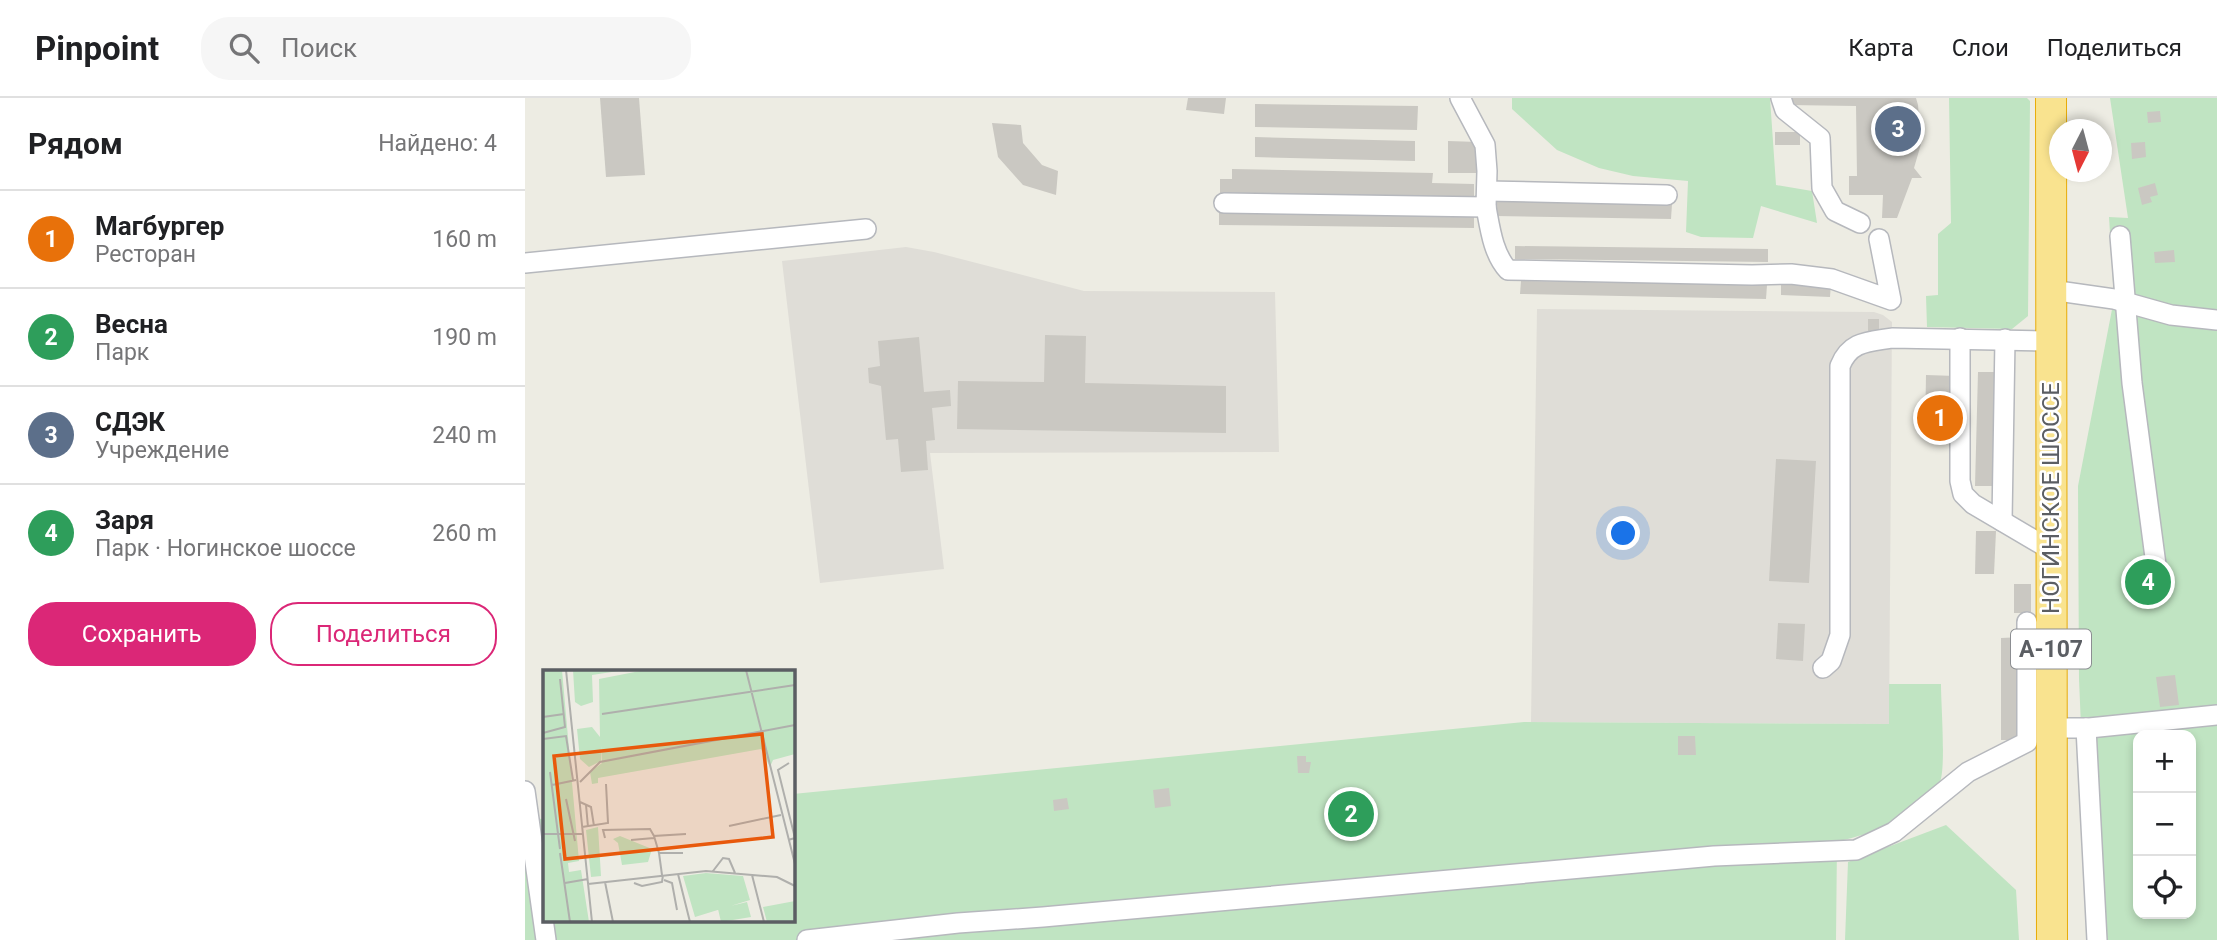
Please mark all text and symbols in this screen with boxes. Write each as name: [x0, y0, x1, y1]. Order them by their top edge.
search box: [201, 17, 691, 80]
text: Pinpoint: [35, 29, 159, 68]
icon: search: [225, 29, 263, 67]
text: Поиск: [281, 33, 357, 63]
text: Карта: [1848, 34, 1914, 62]
text: Слои: [1952, 34, 2009, 62]
text: Поделиться: [2047, 34, 2182, 62]
pin: 3: [1875, 103, 1921, 155]
north arrow: [2049, 119, 2112, 182]
text: Рядом: [28, 126, 123, 161]
text: Найдено: 4: [378, 130, 497, 157]
text: Магбургер: [95, 211, 224, 241]
text: 1: [44, 226, 58, 253]
text: 160 m: [432, 226, 497, 253]
text: Ресторан: [95, 241, 196, 268]
text: Весна: [95, 309, 168, 339]
text: 2: [44, 324, 58, 351]
text: 190 m: [432, 324, 497, 351]
text: Парк: [95, 339, 149, 366]
street label: НОГИНСКОЕ ШОССЕ: [2037, 382, 2065, 614]
pin: 1: [1917, 392, 1963, 444]
text: СДЭК: [95, 407, 165, 437]
text: 3: [44, 422, 58, 449]
text: 240 m: [432, 422, 497, 449]
text: Учреждение: [95, 437, 229, 464]
text: Заря: [95, 505, 154, 535]
your location: [1606, 516, 1640, 550]
text: 4: [44, 520, 58, 547]
text: 260 m: [432, 520, 497, 547]
text: Парк · Ногинское шоссе: [95, 535, 356, 562]
pin: 4: [2125, 556, 2171, 608]
button: Сохранить: [28, 602, 256, 666]
button: Поделиться: [270, 602, 497, 666]
road number: А-107: [2011, 629, 2091, 668]
inset map: [543, 670, 795, 922]
map controls: [2133, 730, 2196, 919]
button: +: [2133, 730, 2196, 793]
pin: 2: [1328, 788, 1374, 840]
button: −: [2133, 793, 2196, 856]
button: locate: [2133, 856, 2196, 919]

